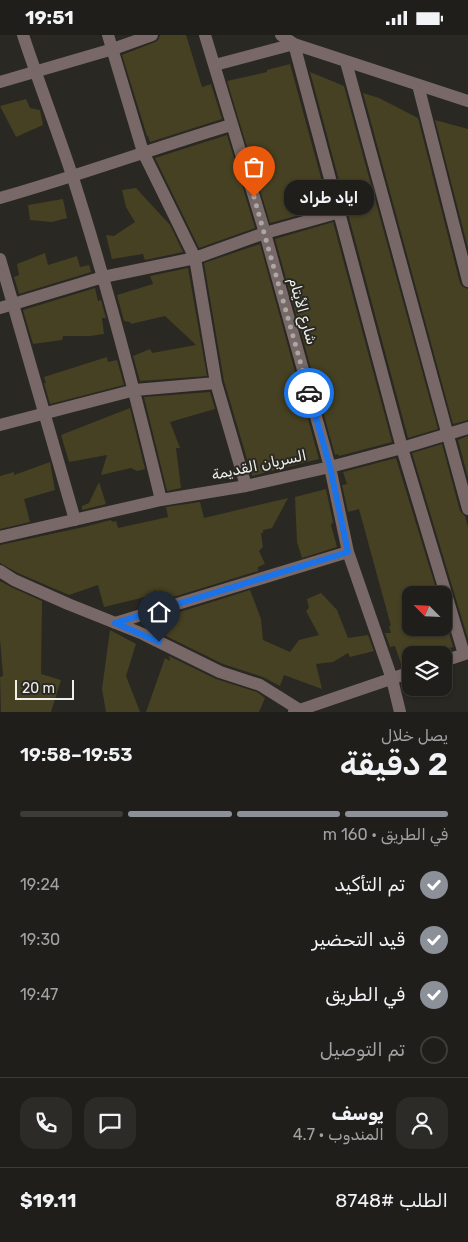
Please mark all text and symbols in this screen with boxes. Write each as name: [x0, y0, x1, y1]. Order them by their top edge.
text: 19:51: [25, 6, 74, 29]
pin: [233, 146, 275, 197]
icon: bag: [240, 153, 268, 181]
callout: اياد طراد: [284, 179, 374, 215]
text: اياد طراد: [300, 188, 358, 207]
street label: شارع الأيتام: [283, 275, 321, 347]
courier: [284, 368, 334, 418]
icon: car: [295, 379, 323, 407]
street label: السريان القديمة: [210, 446, 308, 484]
north arrow: [402, 586, 452, 636]
map controls: [402, 586, 452, 696]
pin: [138, 591, 180, 642]
icon: home: [145, 598, 173, 626]
button: layers: [402, 646, 452, 696]
scale bar: [15, 677, 74, 700]
text: 20 m: [22, 680, 55, 697]
text: يصل خلال: [381, 726, 448, 745]
text: 19:53–19:58: [20, 743, 133, 766]
text: 2 دقيقة: [340, 745, 448, 783]
text: في الطريق · 160 m: [323, 825, 448, 844]
icon: check: [420, 871, 448, 899]
text: تم التأكيد: [334, 873, 405, 896]
text: 19:24: [20, 875, 60, 894]
icon: check: [420, 926, 448, 954]
text: قيد التحضير: [312, 928, 405, 951]
text: 19:30: [20, 930, 60, 949]
icon: check: [420, 981, 448, 1009]
text: في الطريق: [325, 983, 405, 1006]
text: 19:47: [20, 985, 58, 1004]
text: تم التوصيل: [320, 1038, 405, 1061]
button: phone: [20, 1097, 72, 1149]
button: chat: [84, 1097, 136, 1149]
button: person: [396, 1097, 448, 1149]
text: يوسف: [331, 1102, 384, 1125]
text: المندوب · 4.7: [293, 1125, 384, 1144]
text: $19.11: [20, 1189, 76, 1212]
text: الطلب #8748: [335, 1189, 448, 1212]

